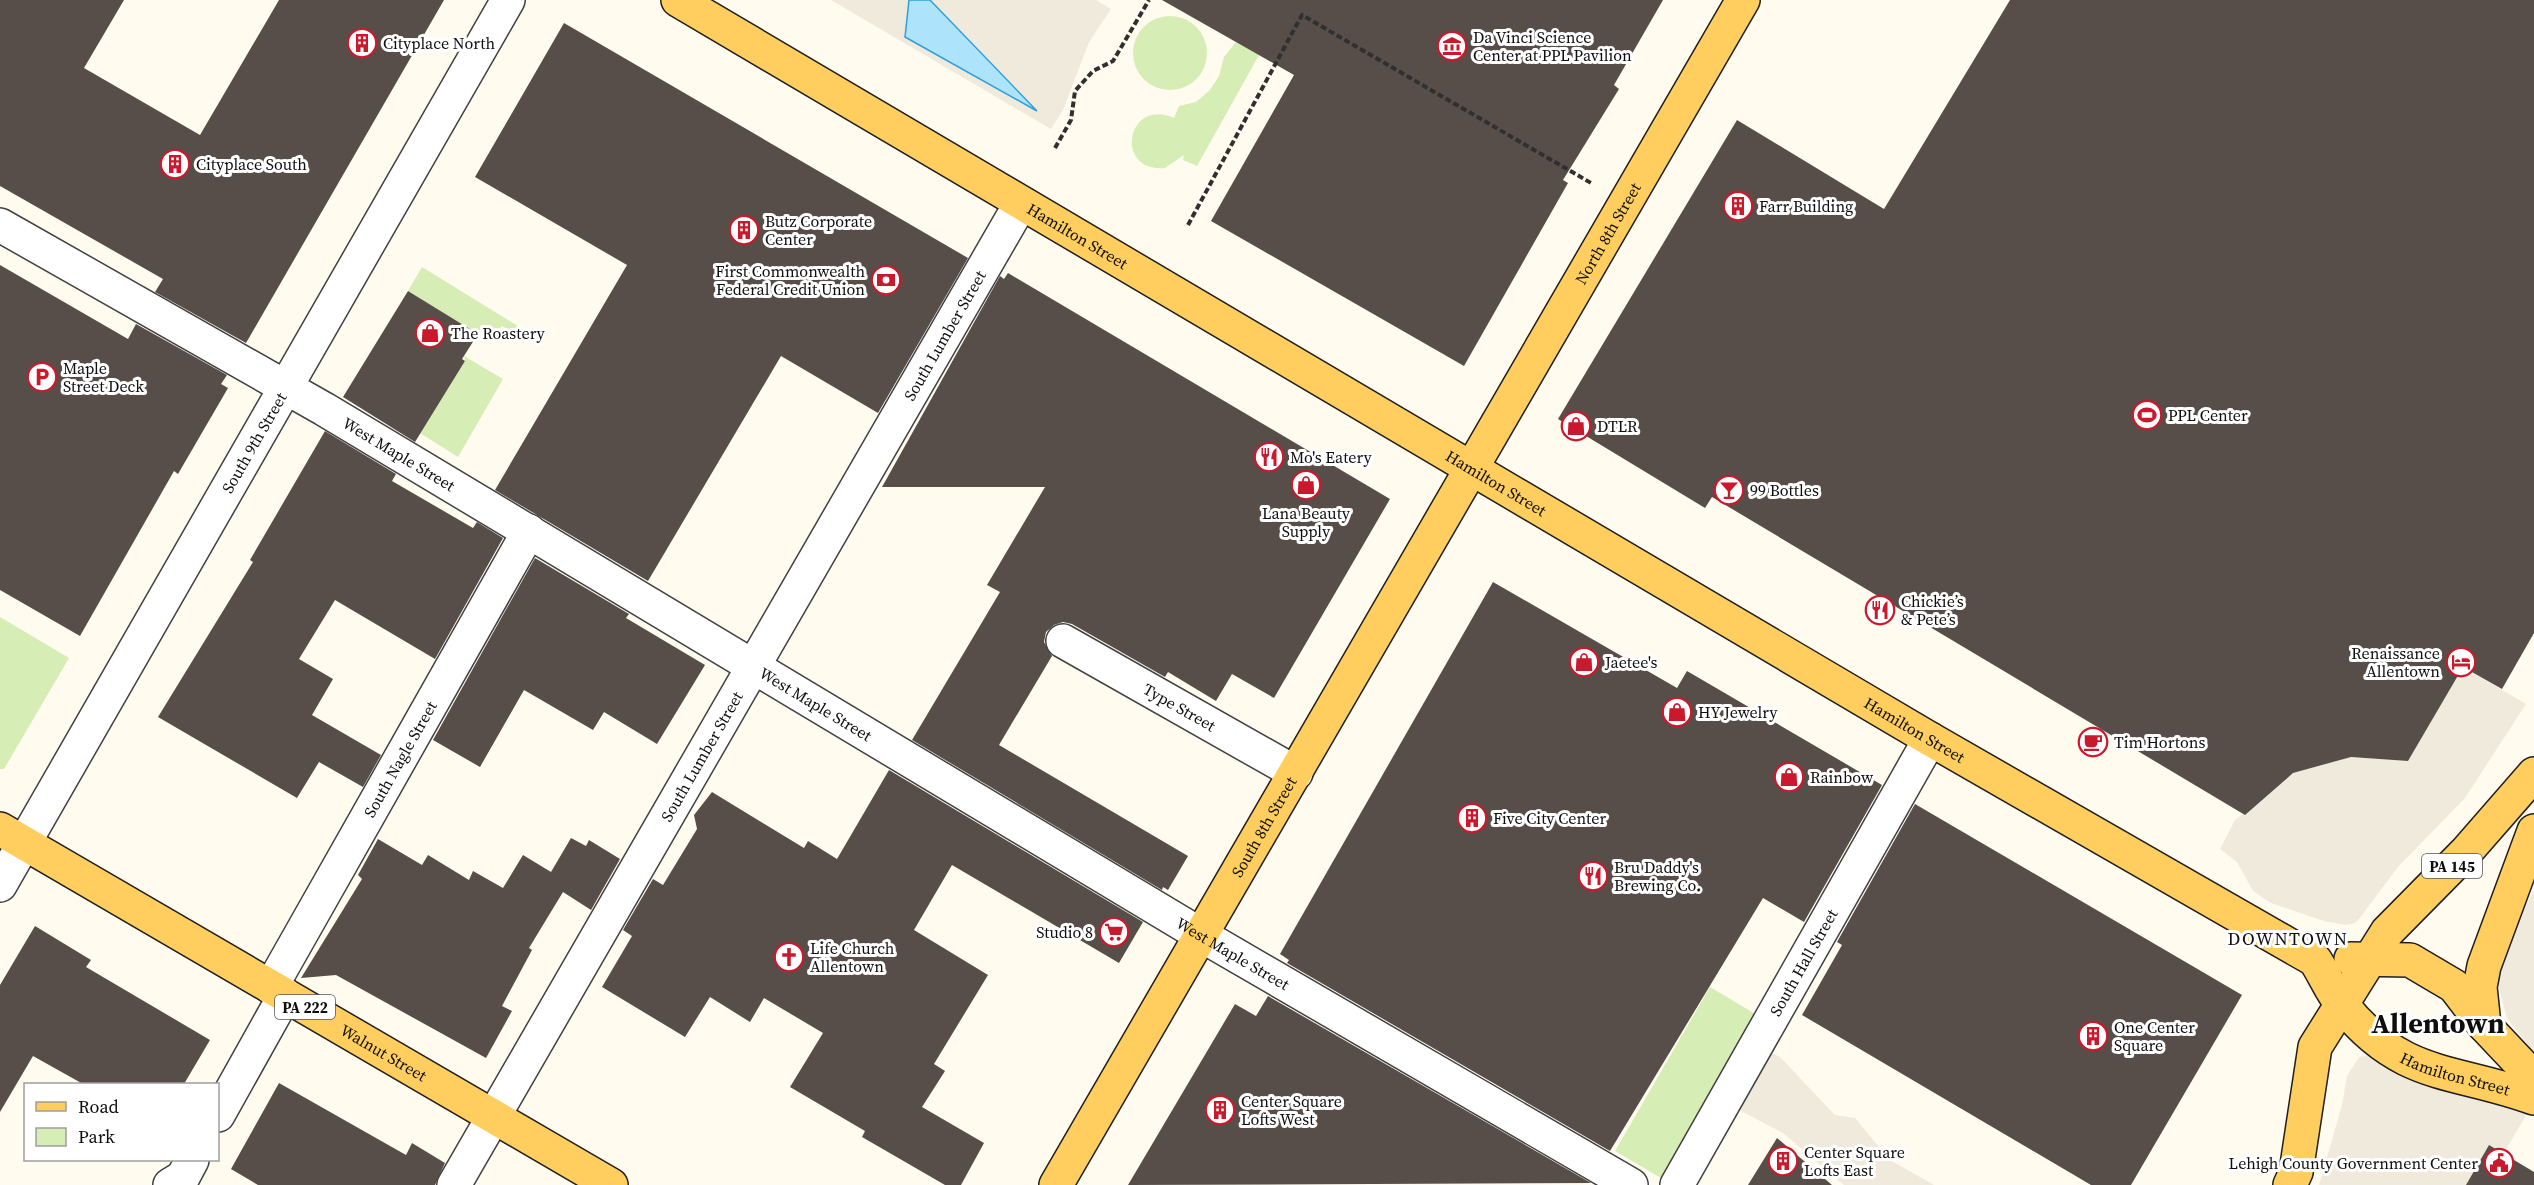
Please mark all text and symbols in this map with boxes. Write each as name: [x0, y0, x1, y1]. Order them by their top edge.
place label: Da Vinci Science Center at PPL Pavilion: [1473, 26, 1632, 66]
building icon: Cityplace North: [346, 27, 378, 59]
museum icon: Da Vinci Science Center at PPL Pavilion: [1436, 30, 1468, 62]
place label: Cityplace North: [383, 32, 495, 54]
building icon: Cityplace South: [159, 148, 191, 180]
place label: Cityplace South: [196, 153, 307, 175]
street label: North 8th Street: [1570, 178, 1646, 288]
building icon: Farr Building: [1722, 190, 1754, 222]
place label: Farr Building: [1759, 195, 1853, 217]
street label: Hamilton Street: [1023, 198, 1133, 275]
place label: Butz Corporate Center: [765, 210, 872, 250]
building icon: Butz Corporate Center: [728, 214, 760, 246]
place label: First Commonwealth Federal Credit Union: [715, 260, 865, 300]
bank icon: First Commonwealth Federal Credit Union: [870, 264, 902, 296]
street label: South Lumber Street: [898, 266, 991, 405]
shop icon: The Roastery: [414, 317, 446, 349]
place label: The Roastery: [451, 322, 546, 344]
place label: Maple Street Deck: [63, 357, 144, 397]
parking icon: Maple Street Deck: [26, 361, 58, 393]
street label: South 9th Street: [216, 388, 292, 497]
sports icon: PPL Center: [2131, 399, 2163, 431]
place label: PPL Center: [2168, 404, 2248, 426]
shop icon: DTLR: [1560, 410, 1592, 442]
street label: West Maple Street: [339, 412, 460, 497]
place label: DTLR: [1597, 415, 1638, 437]
restaurant icon: Mo's Eatery: [1253, 441, 1285, 473]
street label: Hamilton Street: [1442, 445, 1551, 522]
place label: Mo's Eatery: [1290, 446, 1372, 468]
shop icon: Lana Beauty Supply: [1290, 469, 1322, 501]
bar icon: 99 Bottles: [1713, 474, 1745, 506]
place label: 99 Bottles: [1750, 479, 1819, 501]
place label: Lana Beauty Supply: [1262, 502, 1351, 542]
place label: Chickie’s & Pete’s: [1901, 590, 1964, 630]
restaurant icon: Chickie’s & Pete’s: [1864, 594, 1896, 626]
place label: Renaissance Allentown: [2351, 642, 2440, 682]
shop icon: Jaetee's: [1568, 646, 1600, 678]
hotel icon: Renaissance Allentown: [2445, 646, 2477, 678]
place label: Jaetee's: [1604, 651, 1658, 673]
street label: West Maple Street: [755, 662, 877, 747]
street label: Type Street: [1139, 678, 1220, 737]
street label: South Lumber Street: [655, 687, 748, 825]
street label: Hamilton Street: [1860, 692, 1970, 768]
street label: South Nagle Street: [358, 696, 442, 821]
shop icon: HY Jewelry: [1661, 696, 1693, 728]
place label: HY Jewelry: [1698, 701, 1778, 723]
cafe icon: Tim Hortons: [2077, 726, 2109, 758]
place label: Tim Hortons: [2114, 731, 2205, 753]
shop icon: Rainbow: [1773, 761, 1805, 793]
place label: Rainbow: [1810, 766, 1874, 788]
street label: South 8th Street: [1226, 772, 1302, 881]
building icon: Five City Center: [1456, 802, 1488, 834]
place label: Five City Center: [1493, 807, 1606, 829]
road number: PA 145: [2422, 854, 2482, 878]
place label: Bru Daddy's Brewing Co.: [1614, 856, 1701, 896]
restaurant icon: Bru Daddy's Brewing Co.: [1577, 860, 1609, 892]
street label: South Hall Street: [1764, 904, 1843, 1020]
street label: West Maple Street: [1172, 912, 1294, 995]
supermarket icon: Studio 8: [1098, 916, 1130, 948]
place label: Studio 8: [1036, 921, 1093, 943]
district label: DOWNTOWN: [2228, 926, 2348, 951]
place label: Life Church Allentown: [810, 937, 895, 977]
church icon: Life Church Allentown: [773, 941, 805, 973]
road number: PA 222: [275, 995, 335, 1019]
district label: Allentown: [2371, 1004, 2505, 1042]
place label: One Center Square: [2114, 1016, 2195, 1056]
street label: Walnut Street: [336, 1019, 432, 1087]
building icon: One Center Square: [2077, 1020, 2109, 1052]
street label: Hamilton Street: [2397, 1047, 2513, 1101]
legend: [24, 1083, 219, 1161]
place label: Center Square Lofts West: [1241, 1090, 1342, 1130]
text: Road: [78, 1094, 119, 1119]
building icon: Center Square Lofts West: [1204, 1094, 1236, 1126]
text: Park: [78, 1124, 115, 1149]
place label: Center Square Lofts East: [1804, 1141, 1905, 1181]
building icon: Center Square Lofts East: [1767, 1145, 1799, 1177]
public building icon: Lehigh County Government Center: [2483, 1147, 2515, 1179]
place label: Lehigh County Government Center: [2229, 1152, 2478, 1174]

